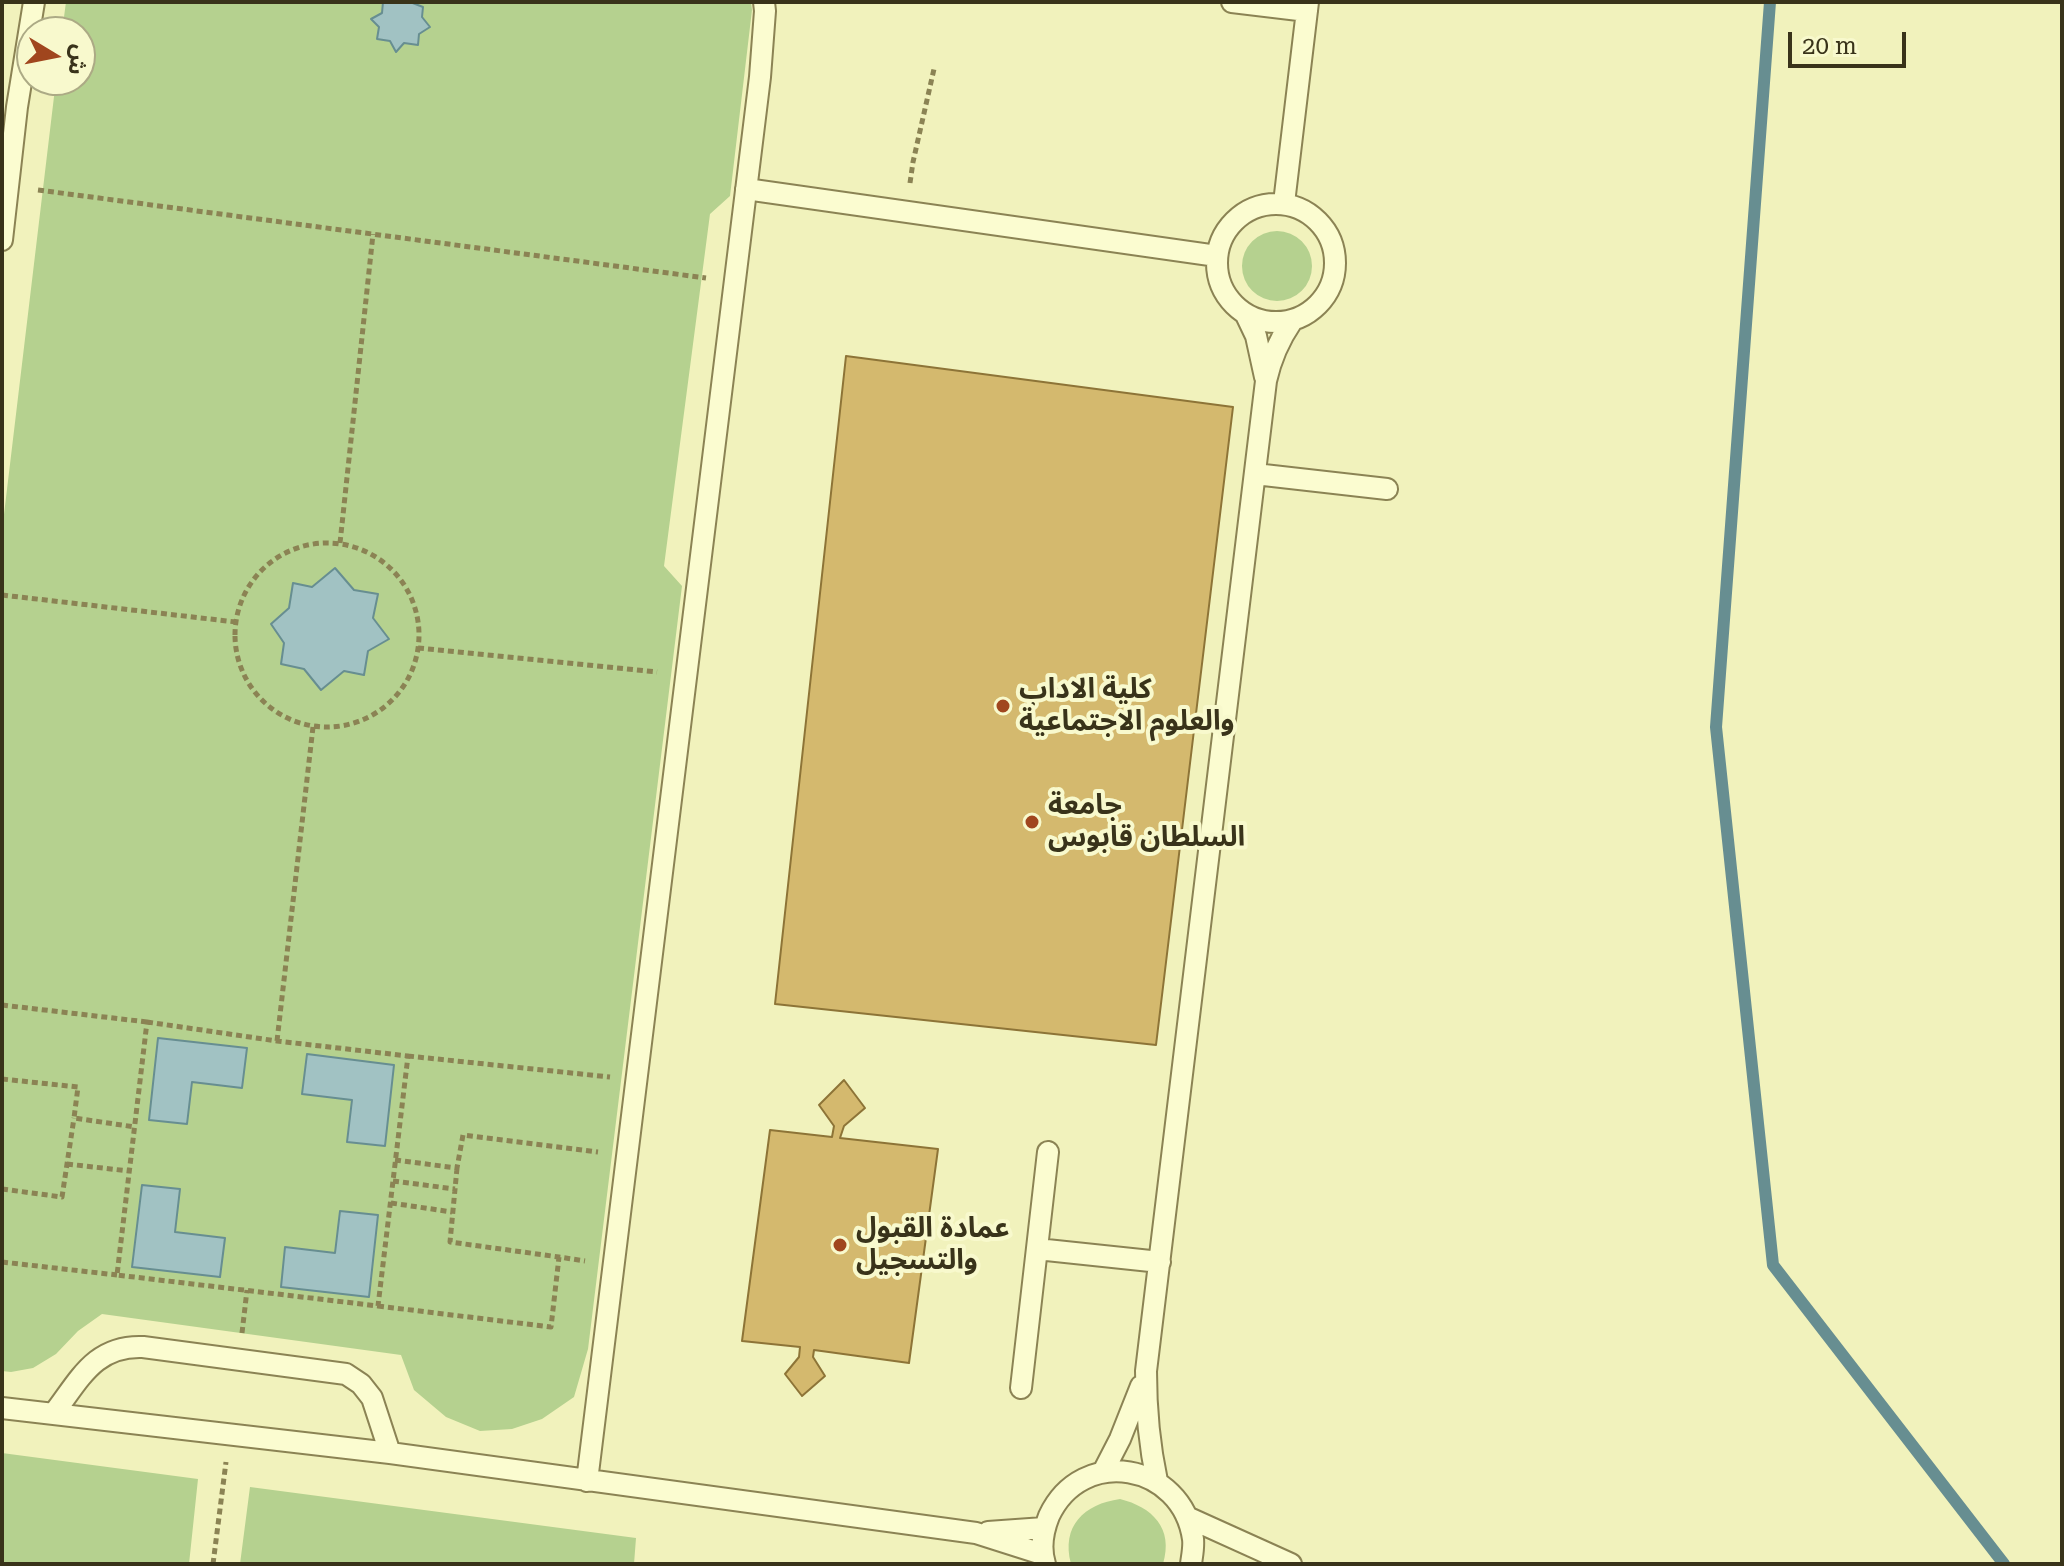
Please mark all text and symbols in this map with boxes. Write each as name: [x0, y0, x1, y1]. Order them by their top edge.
north arrow: [16, 16, 96, 96]
scale bar: [1792, 16, 1910, 66]
text: 20 m: [1802, 32, 1857, 60]
text: ش: [63, 43, 93, 77]
place label: كلية الاداب والعلوم الاجتماعية: [1019, 673, 1234, 739]
marker: كلية الاداب والعلوم الاجتماعية: [994, 697, 1012, 715]
place label: جامعة السلطان قابوس: [1048, 789, 1245, 855]
marker: جامعة السلطان قابوس: [1023, 813, 1041, 831]
place label: عمادة القبول والتسجيل: [856, 1212, 1010, 1278]
marker: عمادة القبول والتسجيل: [831, 1236, 849, 1254]

